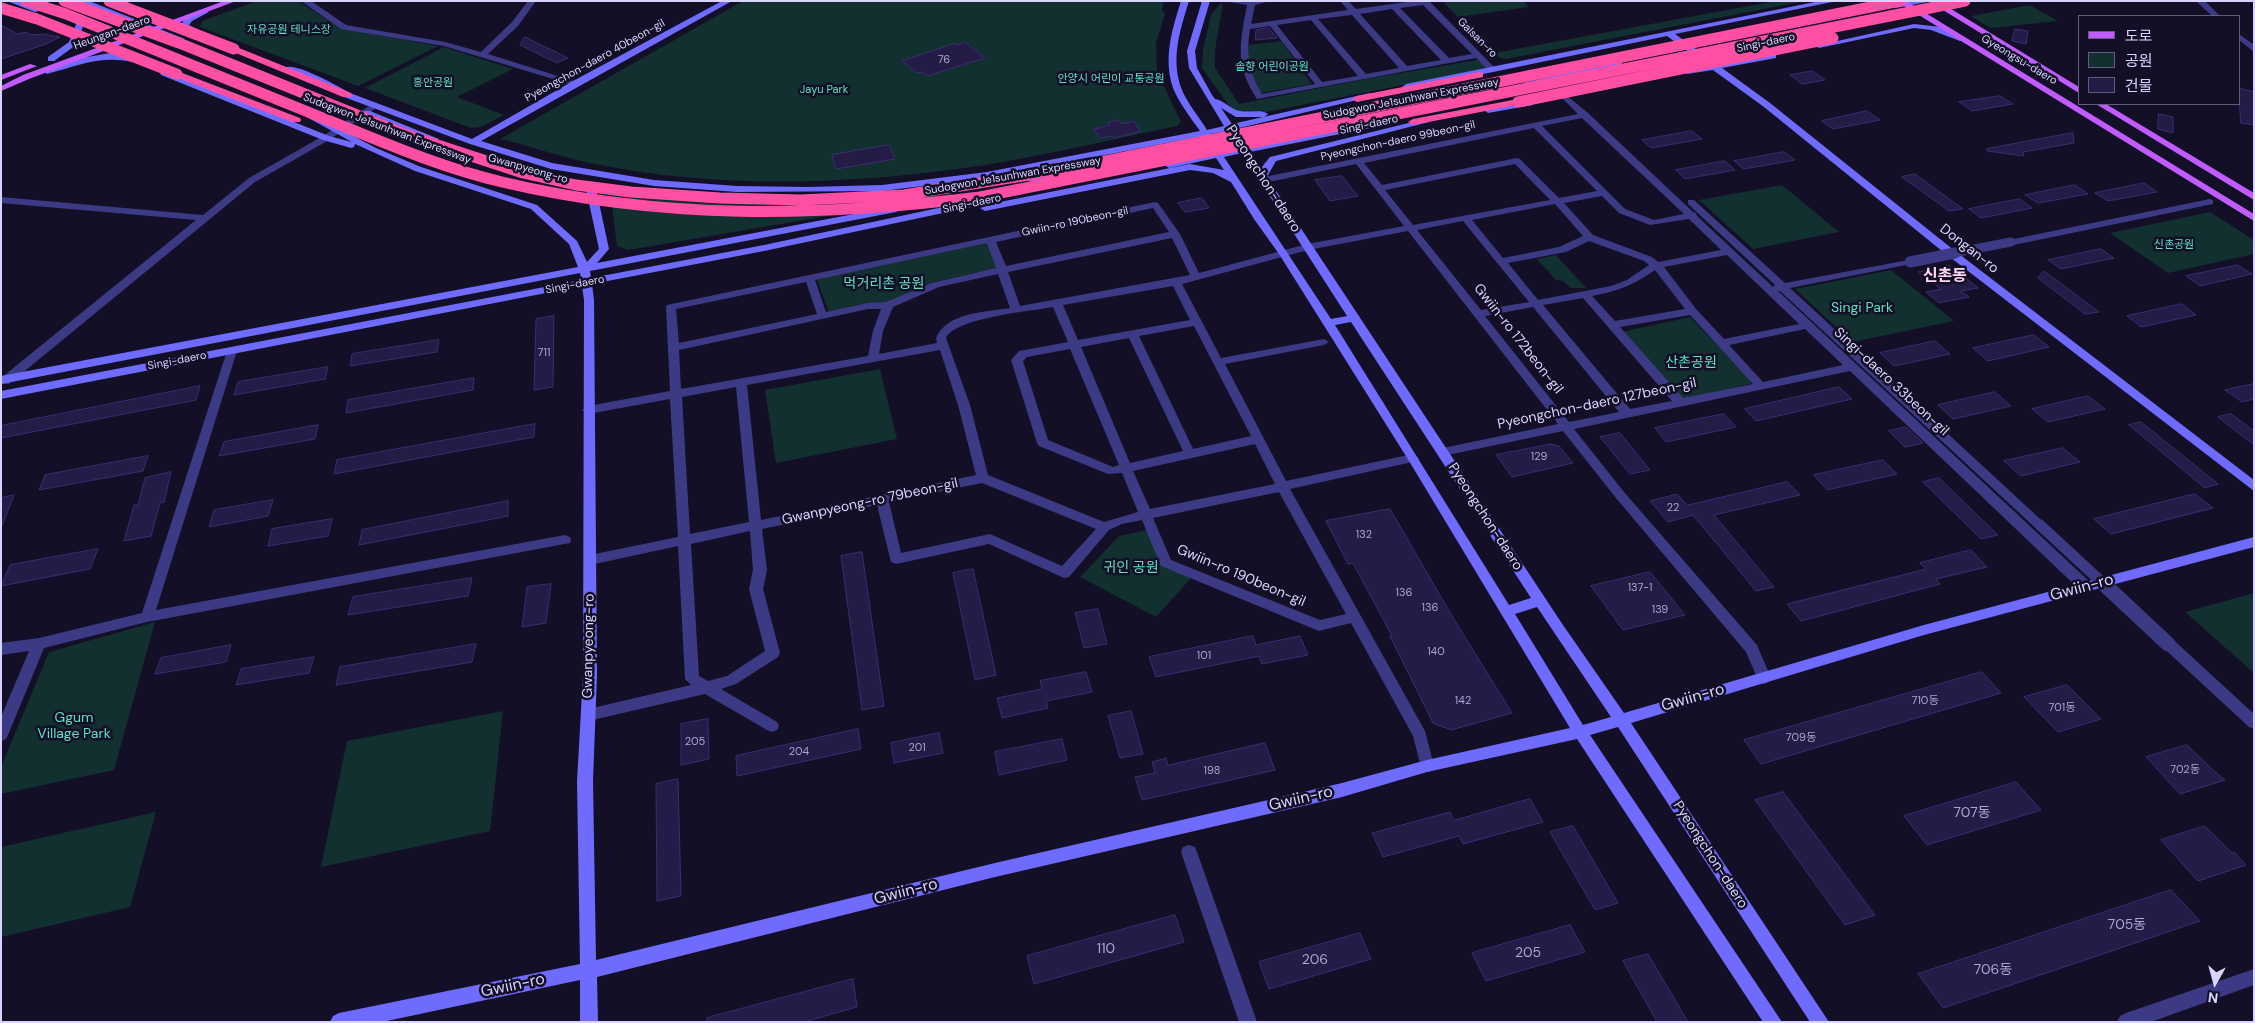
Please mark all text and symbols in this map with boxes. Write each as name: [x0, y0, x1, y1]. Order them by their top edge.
street label: Heungan-daero: [72, 13, 152, 53]
street label: Galsan-ro: [1454, 15, 1500, 61]
legend: [2078, 15, 2240, 105]
street label: Pyeongchon-daero 40beon-gil: [523, 17, 667, 105]
park label: 자유공원 테니스장: [247, 23, 331, 37]
text: 도로: [2125, 26, 2153, 46]
street label: Singi-daero: [1735, 30, 1797, 56]
street label: Gyeongsu-daero: [1979, 32, 2059, 88]
text: 공원: [2125, 51, 2153, 71]
house number: 76: [938, 53, 950, 67]
park label: 솔향 어린이공원: [1235, 60, 1309, 74]
park label: 안양시 어린이 교통공원: [1057, 72, 1165, 86]
street label: Sudogwon Je1sunhwan Expressway: [1322, 75, 1500, 123]
park label: 흥안공원: [413, 76, 453, 90]
text: 건물: [2125, 76, 2153, 96]
park label: Jayu Park: [800, 83, 848, 97]
street label: Sudogwon Je1sunhwan Expressway: [301, 91, 473, 167]
street label: Singi-daero: [1338, 112, 1400, 138]
street label: Pyeongchon-daero 99beon-gil: [1319, 118, 1477, 164]
street label: Pyeongchon-daero: [1222, 122, 1304, 236]
street label: Gwanpyeong-ro: [487, 151, 569, 187]
street label: Sudogwon Je1sunhwan Expressway: [924, 154, 1102, 198]
street label: Singi-daero: [941, 191, 1003, 217]
street label: Gwiin-ro 190beon-gil: [1021, 204, 1129, 240]
street label: Dongan-ro: [1936, 221, 2002, 277]
park label: 신촌공원: [2154, 238, 2194, 252]
district label: 신촌동: [1923, 267, 1967, 287]
street label: Singi-daero: [544, 273, 606, 297]
park label: 먹거리촌 공원: [843, 276, 925, 292]
street label: Gwiin-ro 172beon-gil: [1470, 281, 1566, 397]
park label: Singi Park: [1831, 300, 1893, 316]
street label: Singi-daero 33beon-gil: [1830, 324, 1952, 440]
house number: 711: [538, 346, 550, 360]
street label: Singi-daero: [146, 349, 208, 373]
park label: 산촌공원: [1665, 355, 1717, 371]
street label: Pyeongchon-daero 127beon-gil: [1496, 375, 1698, 433]
house number: 129: [1531, 450, 1547, 464]
street label: Pyeongchon-daero: [1444, 460, 1526, 574]
street label: Gwanpyeong-ro 79beon-gil: [780, 475, 960, 529]
house number: 22: [1667, 501, 1679, 515]
house number: 132: [1356, 528, 1372, 542]
street label: Gwiin-ro 190beon-gil: [1174, 541, 1308, 611]
park label: 귀인 공원: [1103, 560, 1159, 576]
street label: Gwiin-ro: [2048, 570, 2116, 606]
house number: 137-1: [1628, 581, 1652, 595]
house number: 136: [1396, 586, 1412, 600]
street label: Gwanpyeong-ro: [580, 593, 598, 699]
house number: 136: [1422, 601, 1438, 615]
house number: 139: [1652, 603, 1668, 617]
house number: 140: [1427, 645, 1445, 659]
house number: 101: [1197, 649, 1211, 663]
street label: Gwiin-ro: [1659, 680, 1727, 716]
house number: 142: [1455, 694, 1471, 708]
house number: 710동: [1912, 694, 1938, 708]
house number: 701동: [2049, 701, 2075, 715]
park label: Ggum Village Park: [37, 710, 111, 742]
house number: 709동: [1786, 731, 1816, 745]
house number: 205: [685, 735, 705, 749]
house number: 201: [908, 741, 926, 755]
house number: 204: [789, 745, 809, 759]
house number: 702동: [2170, 763, 2200, 777]
house number: 198: [1204, 764, 1220, 778]
street label: Gwiin-ro: [1267, 782, 1335, 816]
street label: Pyeongchon-daero: [1669, 798, 1751, 912]
house number: 707동: [1953, 805, 1991, 821]
street label: Gwiin-ro: [872, 875, 940, 909]
house number: 705동: [2108, 917, 2146, 933]
house number: 110: [1097, 941, 1115, 957]
house number: 205: [1515, 945, 1541, 961]
house number: 206: [1302, 952, 1328, 968]
north arrow: [2190, 958, 2240, 1008]
house number: 706동: [1974, 962, 2012, 978]
street label: Gwiin-ro: [479, 970, 547, 1002]
text: N: [2207, 988, 2219, 1007]

